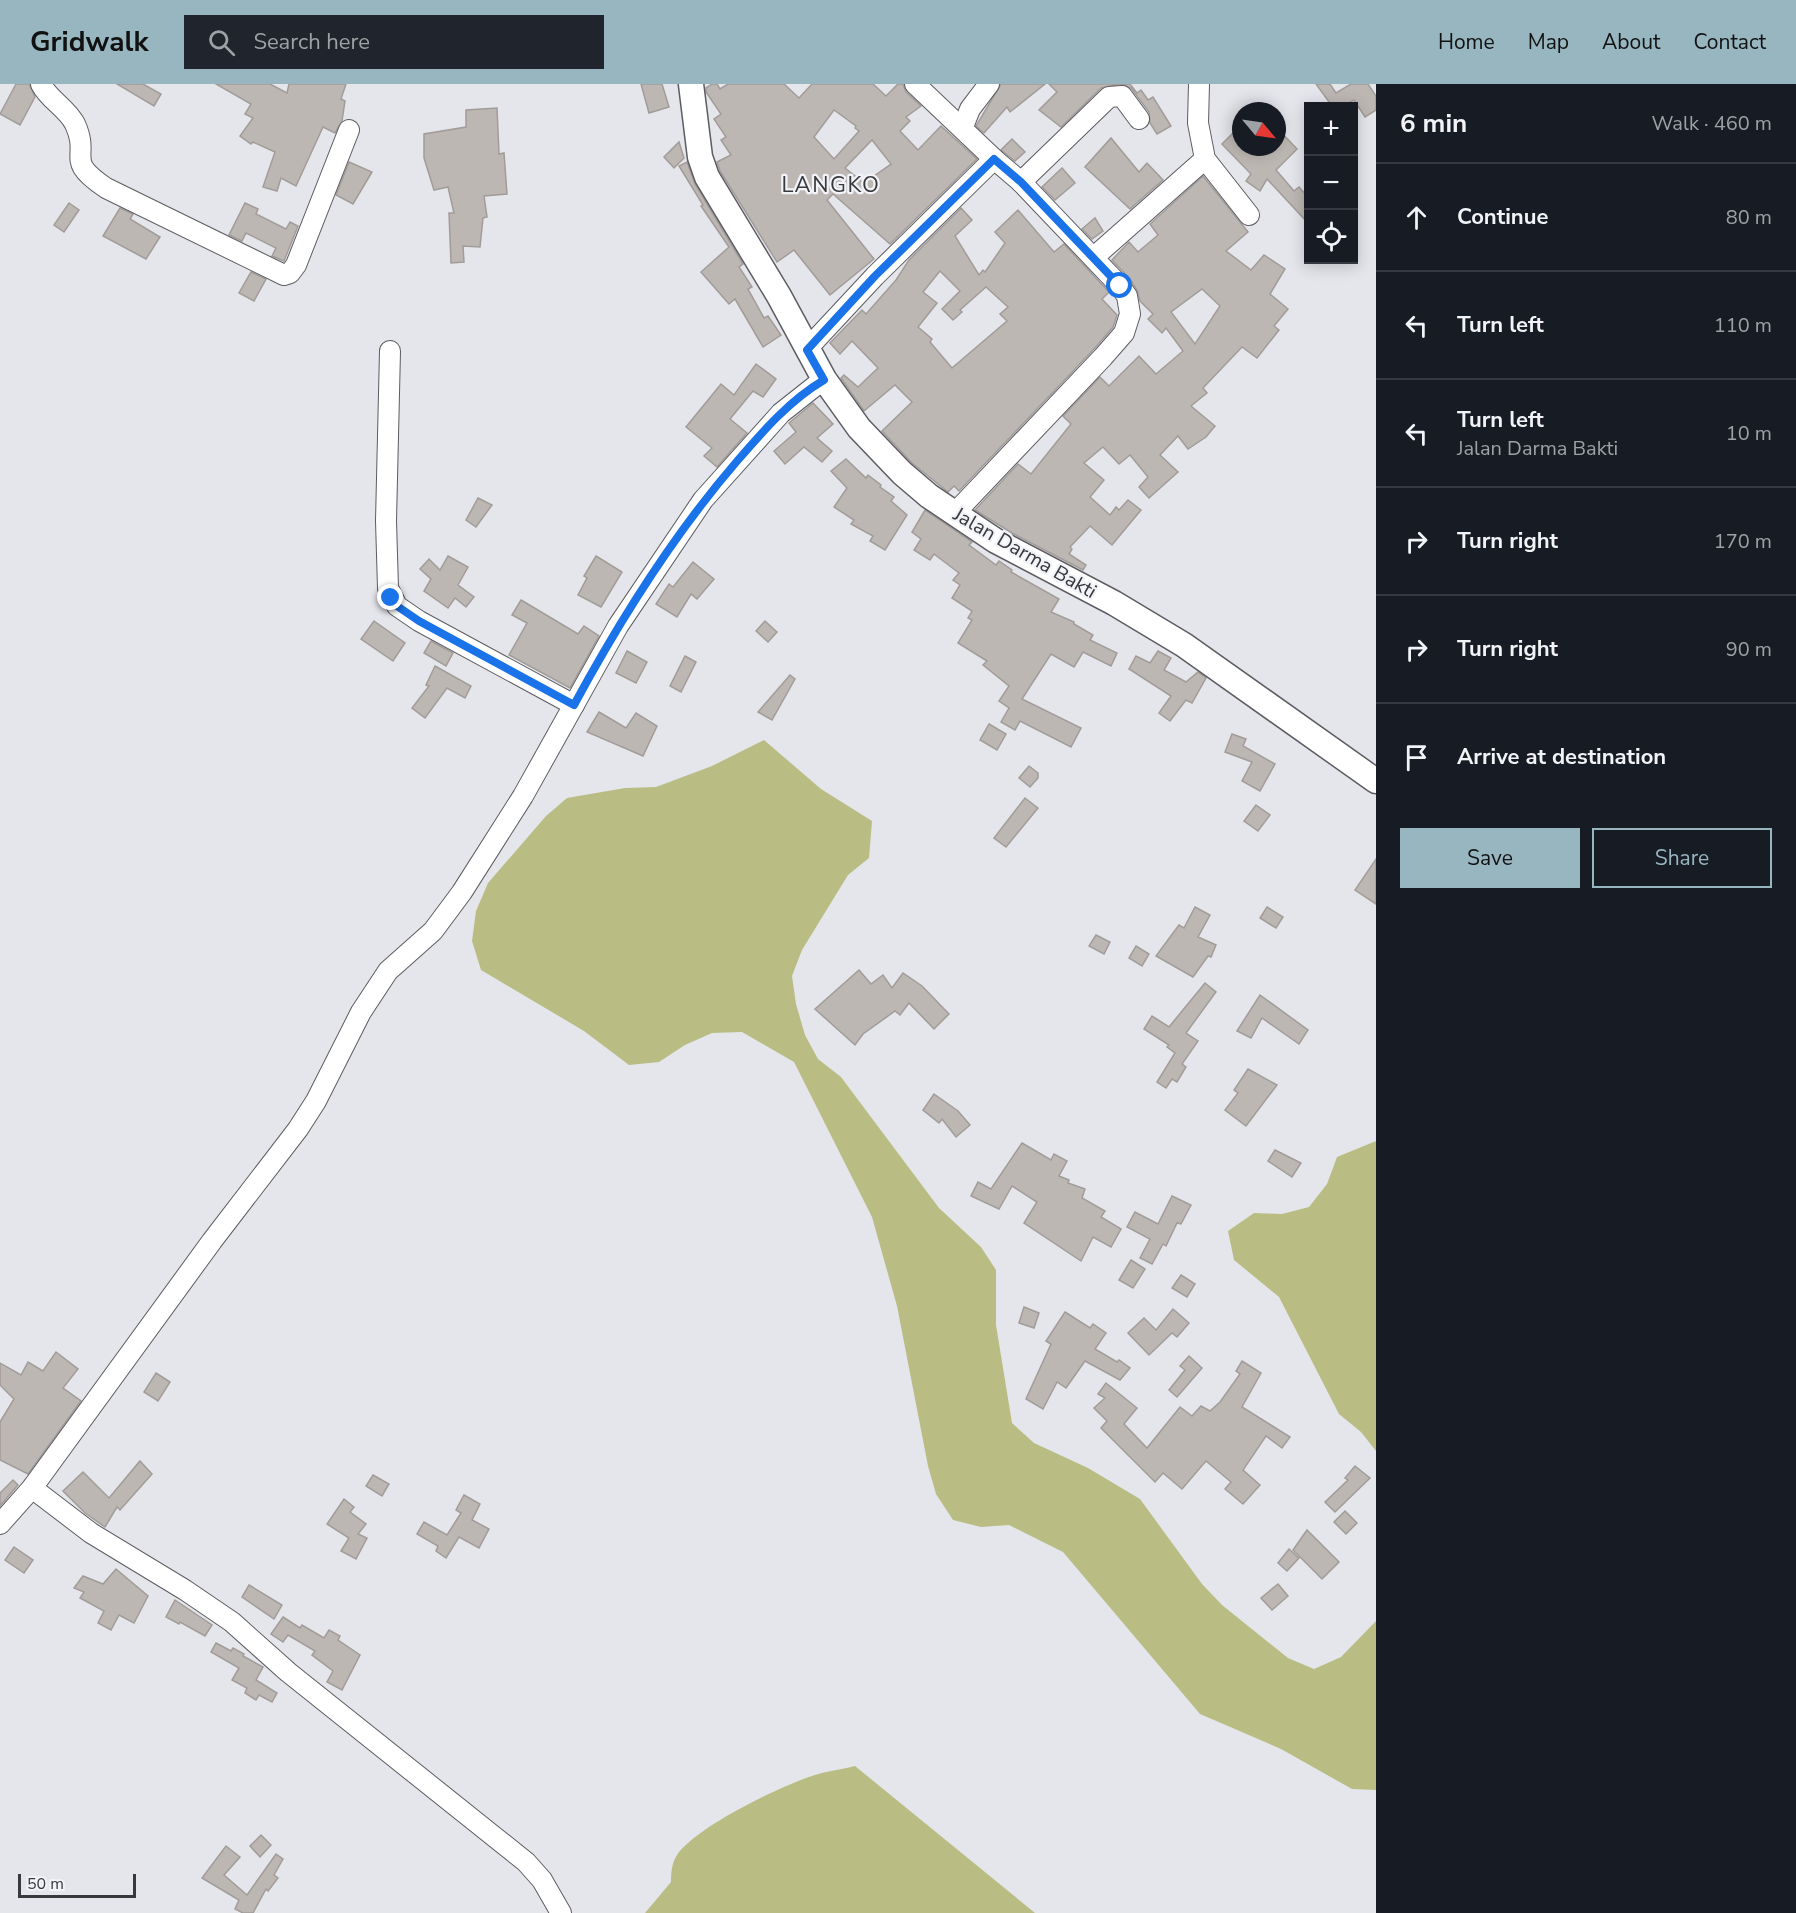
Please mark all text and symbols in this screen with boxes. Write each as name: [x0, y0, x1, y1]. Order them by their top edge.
search box: [184, 15, 604, 69]
text: Gridwalk: [30, 23, 148, 61]
icon: search: [205, 26, 238, 59]
text: Search here: [253, 27, 370, 57]
text: Home: [1438, 28, 1495, 56]
text: Map: [1528, 28, 1569, 56]
text: About: [1602, 28, 1660, 56]
text: Contact: [1693, 28, 1766, 56]
north arrow: [1232, 102, 1286, 156]
map controls: [1304, 102, 1358, 264]
button: +: [1304, 102, 1358, 156]
text: 6 min: [1400, 106, 1467, 141]
text: Walk · 460 m: [1652, 110, 1772, 137]
button: −: [1304, 156, 1358, 210]
district label: LANGKO: [782, 170, 880, 200]
icon: ahead: [1400, 201, 1433, 234]
text: Continue: [1457, 202, 1548, 232]
text: 80 m: [1726, 204, 1772, 231]
button: locate: [1304, 210, 1358, 264]
route start: [1106, 272, 1132, 298]
icon: left: [1400, 309, 1433, 342]
text: Turn left: [1457, 310, 1544, 340]
text: 110 m: [1714, 312, 1772, 339]
text: Turn left: [1457, 405, 1544, 435]
icon: left: [1400, 417, 1433, 450]
text: 10 m: [1726, 420, 1772, 447]
text: Jalan Darma Bakti: [1457, 435, 1618, 462]
street label: Jalan Darma Bakti: [948, 501, 1101, 605]
icon: right: [1400, 525, 1433, 558]
text: Turn right: [1457, 526, 1558, 556]
text: 170 m: [1714, 528, 1772, 555]
route end: [377, 584, 403, 610]
icon: right: [1400, 633, 1433, 666]
text: Turn right: [1457, 634, 1558, 664]
text: 90 m: [1726, 636, 1772, 663]
icon: arrive: [1400, 741, 1433, 774]
text: Arrive at destination: [1457, 742, 1666, 772]
button: Save: [1400, 828, 1580, 888]
button: Share: [1592, 828, 1772, 888]
scale bar: [18, 1871, 136, 1898]
text: 50 m: [27, 1873, 64, 1895]

